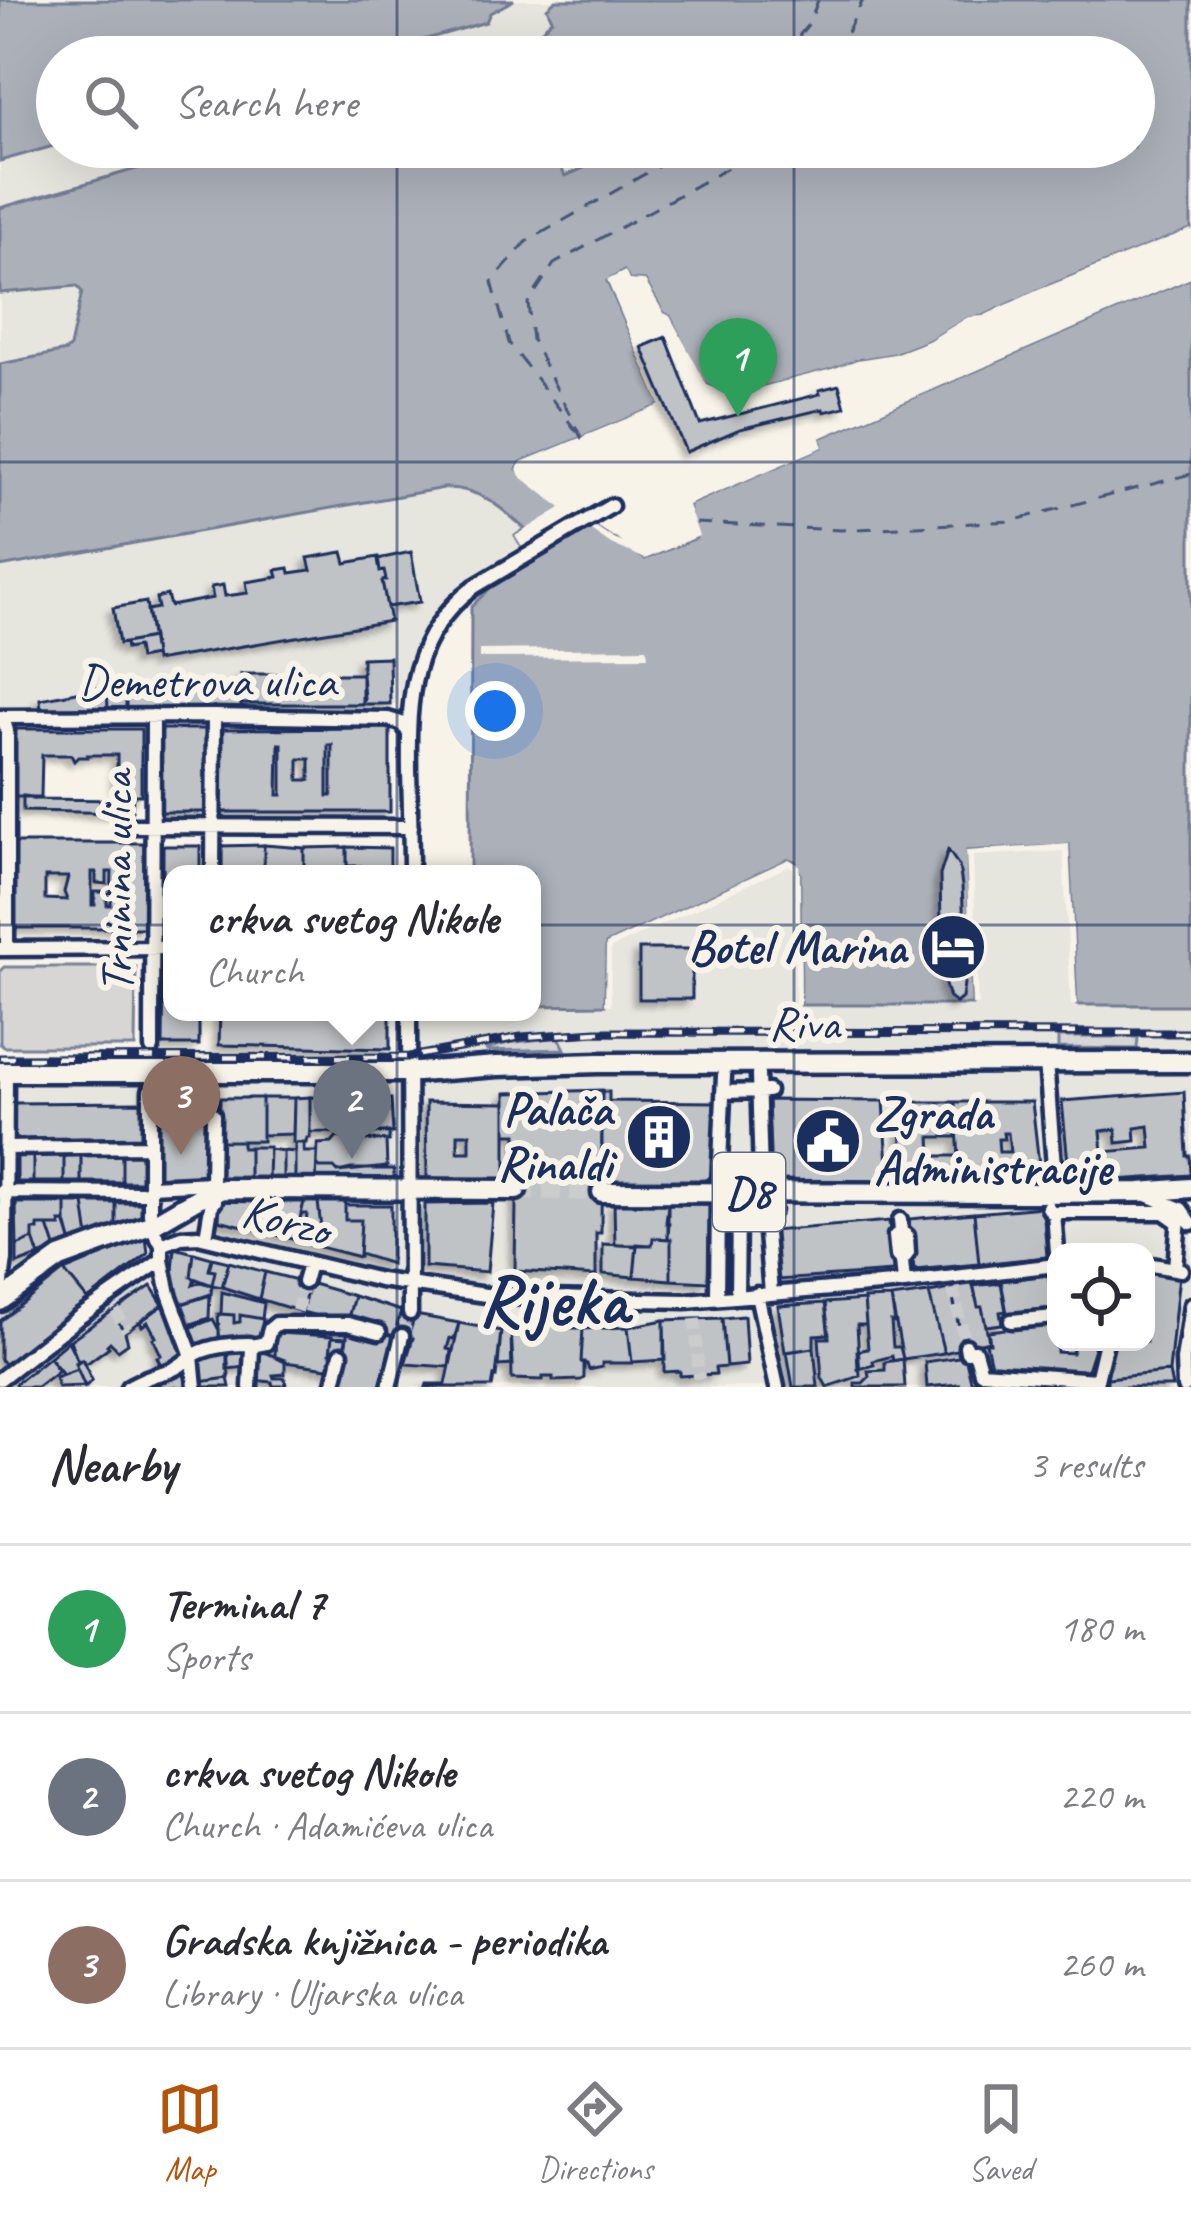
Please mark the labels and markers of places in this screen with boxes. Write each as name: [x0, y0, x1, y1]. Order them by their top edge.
pin: 1: [699, 318, 777, 417]
hotel icon: Botel Marina: [918, 912, 988, 982]
place label: Botel Marina: [688, 917, 909, 977]
pin: 3: [142, 1056, 220, 1155]
pin: 2: [313, 1060, 391, 1159]
place label: Palača Rinaldi: [498, 1079, 619, 1194]
place label: Zgrada Administracije: [874, 1083, 1115, 1198]
building icon: Palača Rinaldi: [624, 1102, 694, 1172]
public building icon: Zgrada Administracije: [793, 1106, 863, 1176]

